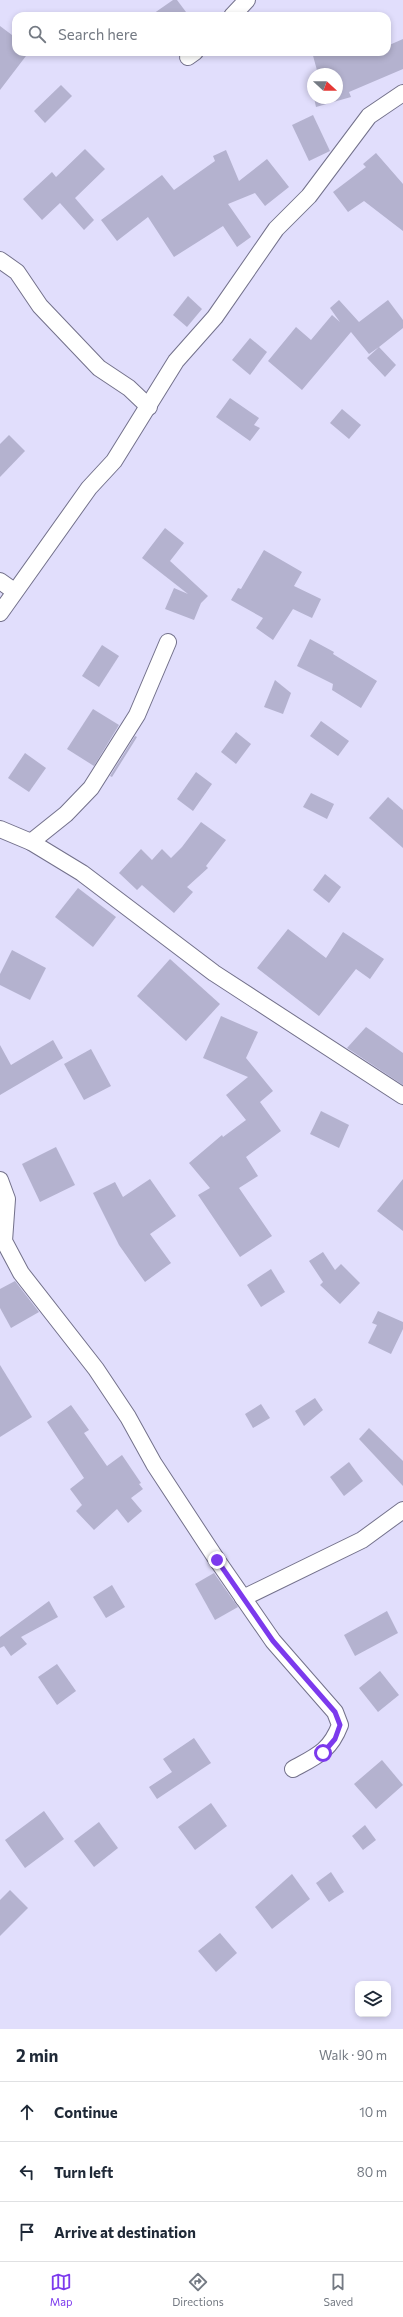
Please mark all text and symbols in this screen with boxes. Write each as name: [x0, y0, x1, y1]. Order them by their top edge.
search box: [12, 12, 391, 56]
icon: search: [26, 23, 48, 45]
text: Search here: [58, 25, 137, 43]
north arrow: [307, 68, 343, 104]
route end: [208, 1551, 226, 1569]
route start: [314, 1744, 332, 1762]
map controls: [355, 1981, 391, 2017]
button: layers: [355, 1981, 391, 2017]
text: 2 min: [16, 2045, 58, 2066]
text: Walk · 90 m: [319, 2047, 387, 2063]
icon: ahead: [16, 2101, 38, 2123]
text: Continue: [54, 2103, 118, 2121]
text: 10 m: [359, 2104, 387, 2120]
icon: left: [16, 2161, 38, 2183]
text: Turn left: [54, 2163, 113, 2181]
text: 80 m: [357, 2164, 387, 2180]
icon: arrive: [16, 2221, 38, 2243]
text: Arrive at destination: [54, 2223, 196, 2241]
tab: Map: [50, 2271, 73, 2308]
tab: Directions: [172, 2271, 224, 2308]
tab: Saved: [323, 2271, 353, 2308]

